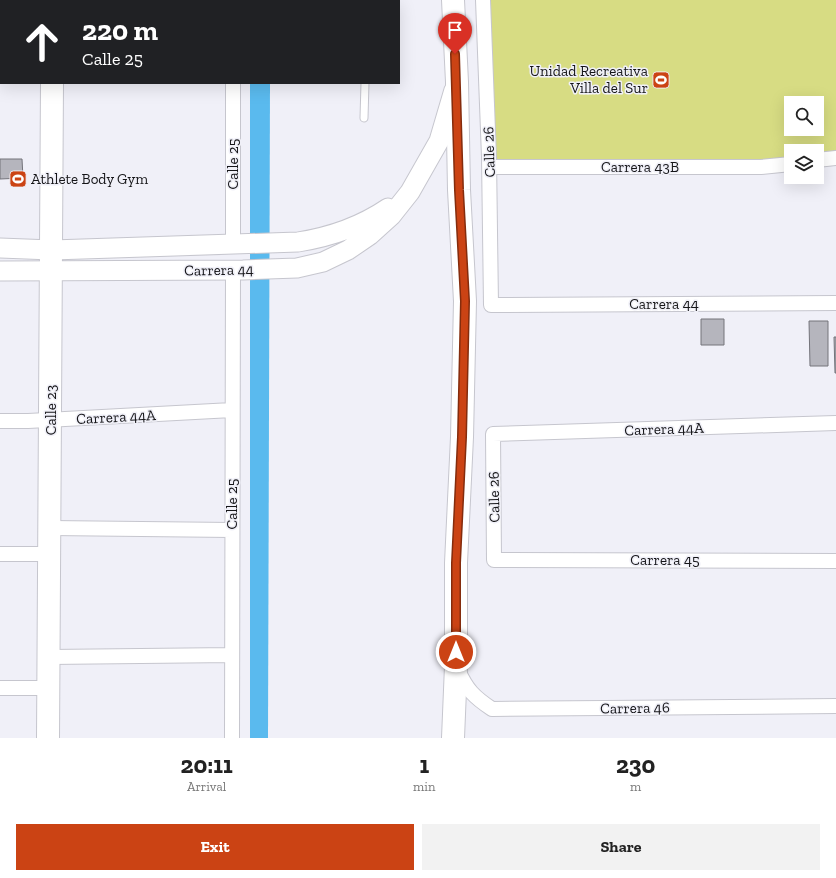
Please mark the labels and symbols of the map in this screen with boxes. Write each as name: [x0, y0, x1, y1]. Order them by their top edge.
pin: [438, 13, 472, 54]
place label: Unidad Recreativa Villa del Sur: [530, 62, 648, 97]
sports icon: Unidad Recreativa Villa del Sur: [651, 70, 671, 90]
street label: Calle 26: [479, 126, 499, 178]
street label: Calle 25: [224, 138, 242, 189]
street label: Carrera 43B: [601, 158, 679, 176]
sports icon: Athlete Body Gym: [8, 169, 28, 189]
place label: Athlete Body Gym: [31, 170, 148, 188]
street label: Carrera 44: [184, 260, 254, 280]
street label: Carrera 44: [629, 295, 699, 313]
street label: Calle 23: [42, 385, 60, 435]
street label: Carrera 44A: [76, 406, 156, 428]
street label: Carrera 44A: [624, 419, 704, 439]
street label: Calle 26: [485, 471, 503, 523]
street label: Calle 25: [223, 478, 241, 529]
street label: Carrera 45: [630, 551, 700, 569]
position arrow: [435, 631, 477, 673]
street label: Carrera 46: [600, 698, 670, 718]

